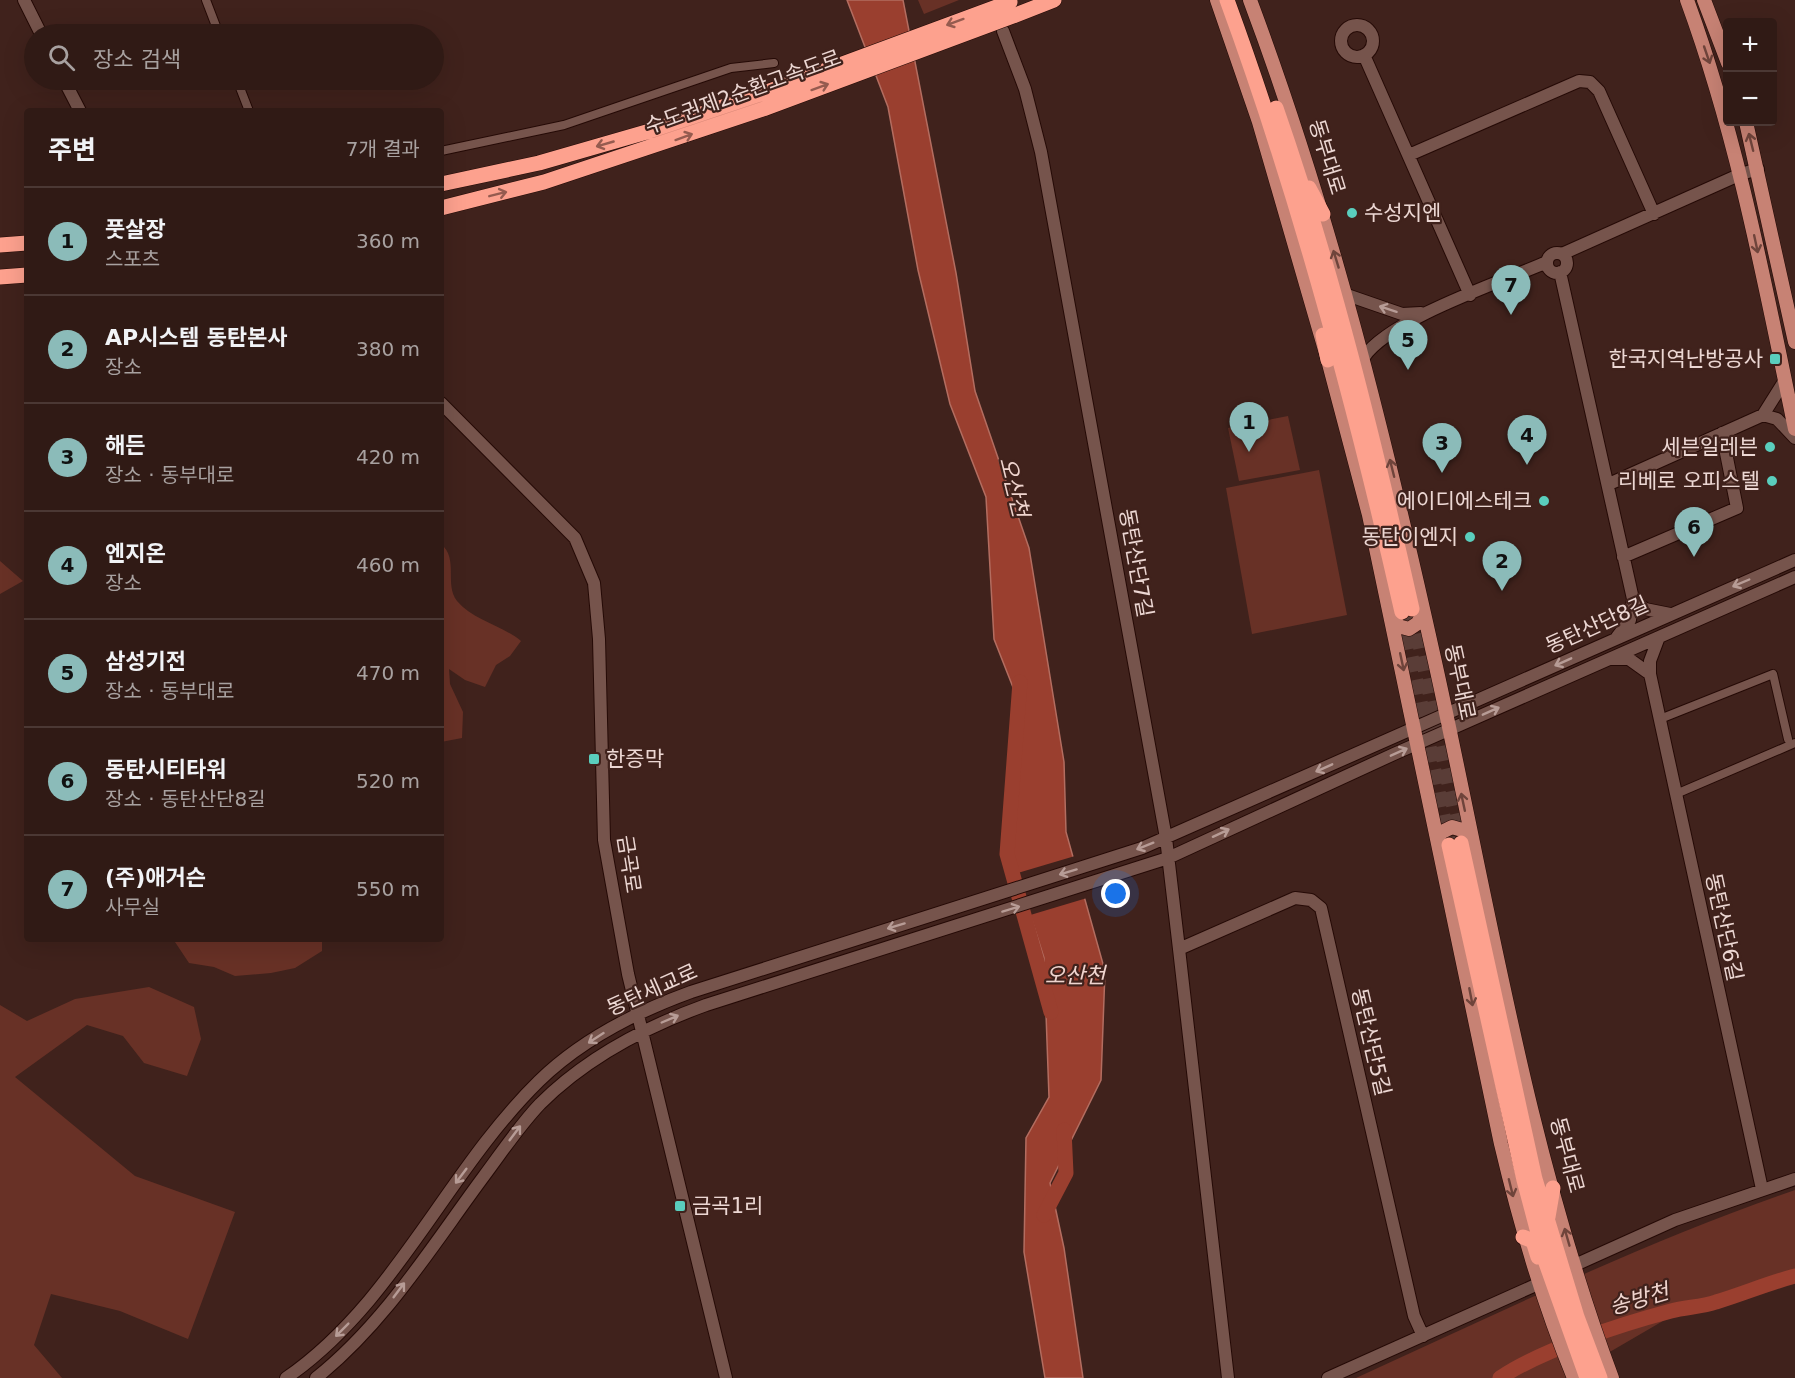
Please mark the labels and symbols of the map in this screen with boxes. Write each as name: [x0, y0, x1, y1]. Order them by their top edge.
one-way arrow: [946, 18, 965, 29]
street label: 수도권제2순환고속도로: [642, 45, 844, 139]
one-way arrow: [1702, 45, 1713, 64]
one-way arrow: [811, 81, 829, 92]
street label: 동부대로: [1304, 117, 1350, 197]
one-way arrow: [674, 130, 693, 141]
one-way arrow: [1745, 133, 1756, 152]
one-way arrow: [596, 139, 615, 150]
one-way arrow: [488, 187, 507, 199]
place label: 수성지엔: [1364, 201, 1441, 225]
marker: 수성지엔: [1345, 206, 1359, 220]
one-way arrow: [1750, 234, 1762, 253]
one-way arrow: [1330, 250, 1341, 269]
pin: 7: [1492, 266, 1530, 315]
one-way arrow: [1379, 303, 1398, 314]
pin: 5: [1388, 320, 1428, 370]
place label: 한국지역난방공사: [1608, 347, 1763, 371]
marker: 한국지역난방공사: [1768, 352, 1782, 366]
pin: 1: [1230, 402, 1268, 452]
pin: 4: [1508, 416, 1546, 465]
pin: 3: [1422, 424, 1462, 473]
place label: 세븐일레븐: [1661, 435, 1758, 459]
marker: 세븐일레븐: [1763, 440, 1777, 454]
water label: 오산천: [995, 455, 1034, 522]
one-way arrow: [1385, 459, 1397, 478]
place label: 리베로 오피스텔: [1618, 469, 1760, 493]
marker: 리베로 오피스텔: [1765, 474, 1779, 488]
place label: 에이디에스테크: [1397, 489, 1532, 513]
marker: 에이디에스테크: [1537, 494, 1551, 508]
street label: 동탄산단7길: [1115, 507, 1157, 619]
pin: 6: [1674, 508, 1714, 557]
place label: 동탄이엔지: [1361, 525, 1458, 549]
marker: 동탄이엔지: [1463, 530, 1477, 544]
pin: 2: [1482, 542, 1522, 591]
one-way arrow: [1733, 578, 1751, 590]
street label: 동탄산단8길: [1542, 592, 1652, 658]
street label: 동부대로: [1440, 642, 1480, 722]
one-way arrow: [1396, 652, 1408, 671]
one-way arrow: [1554, 656, 1572, 668]
one-way arrow: [1482, 705, 1500, 716]
one-way arrow: [1389, 746, 1407, 757]
place label: 한증막: [606, 747, 664, 771]
marker: 한증막: [587, 752, 601, 766]
one-way arrow: [1315, 762, 1333, 774]
one-way arrow: [1457, 793, 1468, 813]
one-way arrow: [1212, 827, 1230, 839]
street label: 금곡로: [613, 833, 645, 895]
one-way arrow: [1137, 841, 1155, 852]
one-way arrow: [1059, 867, 1078, 878]
street label: 동탄산단6길: [1701, 871, 1747, 983]
your location: [1101, 879, 1130, 908]
one-way arrow: [1001, 903, 1020, 914]
one-way arrow: [887, 921, 906, 932]
street label: 동탄세교로: [603, 959, 701, 1021]
water label: 오산천: [1045, 963, 1108, 988]
street label: 동탄산단5길: [1347, 986, 1395, 1098]
one-way arrow: [1466, 987, 1477, 1006]
one-way arrow: [661, 1013, 679, 1024]
one-way arrow: [588, 1032, 605, 1044]
street label: 동부대로: [1545, 1115, 1589, 1195]
one-way arrow: [509, 1126, 522, 1142]
one-way arrow: [455, 1168, 467, 1184]
one-way arrow: [1506, 1178, 1518, 1197]
place label: 금곡1리: [692, 1194, 763, 1218]
marker: 금곡1리: [673, 1199, 687, 1213]
one-way arrow: [1561, 1228, 1573, 1247]
water label: 송방천: [1606, 1278, 1674, 1319]
one-way arrow: [393, 1283, 406, 1299]
one-way arrow: [334, 1323, 349, 1338]

